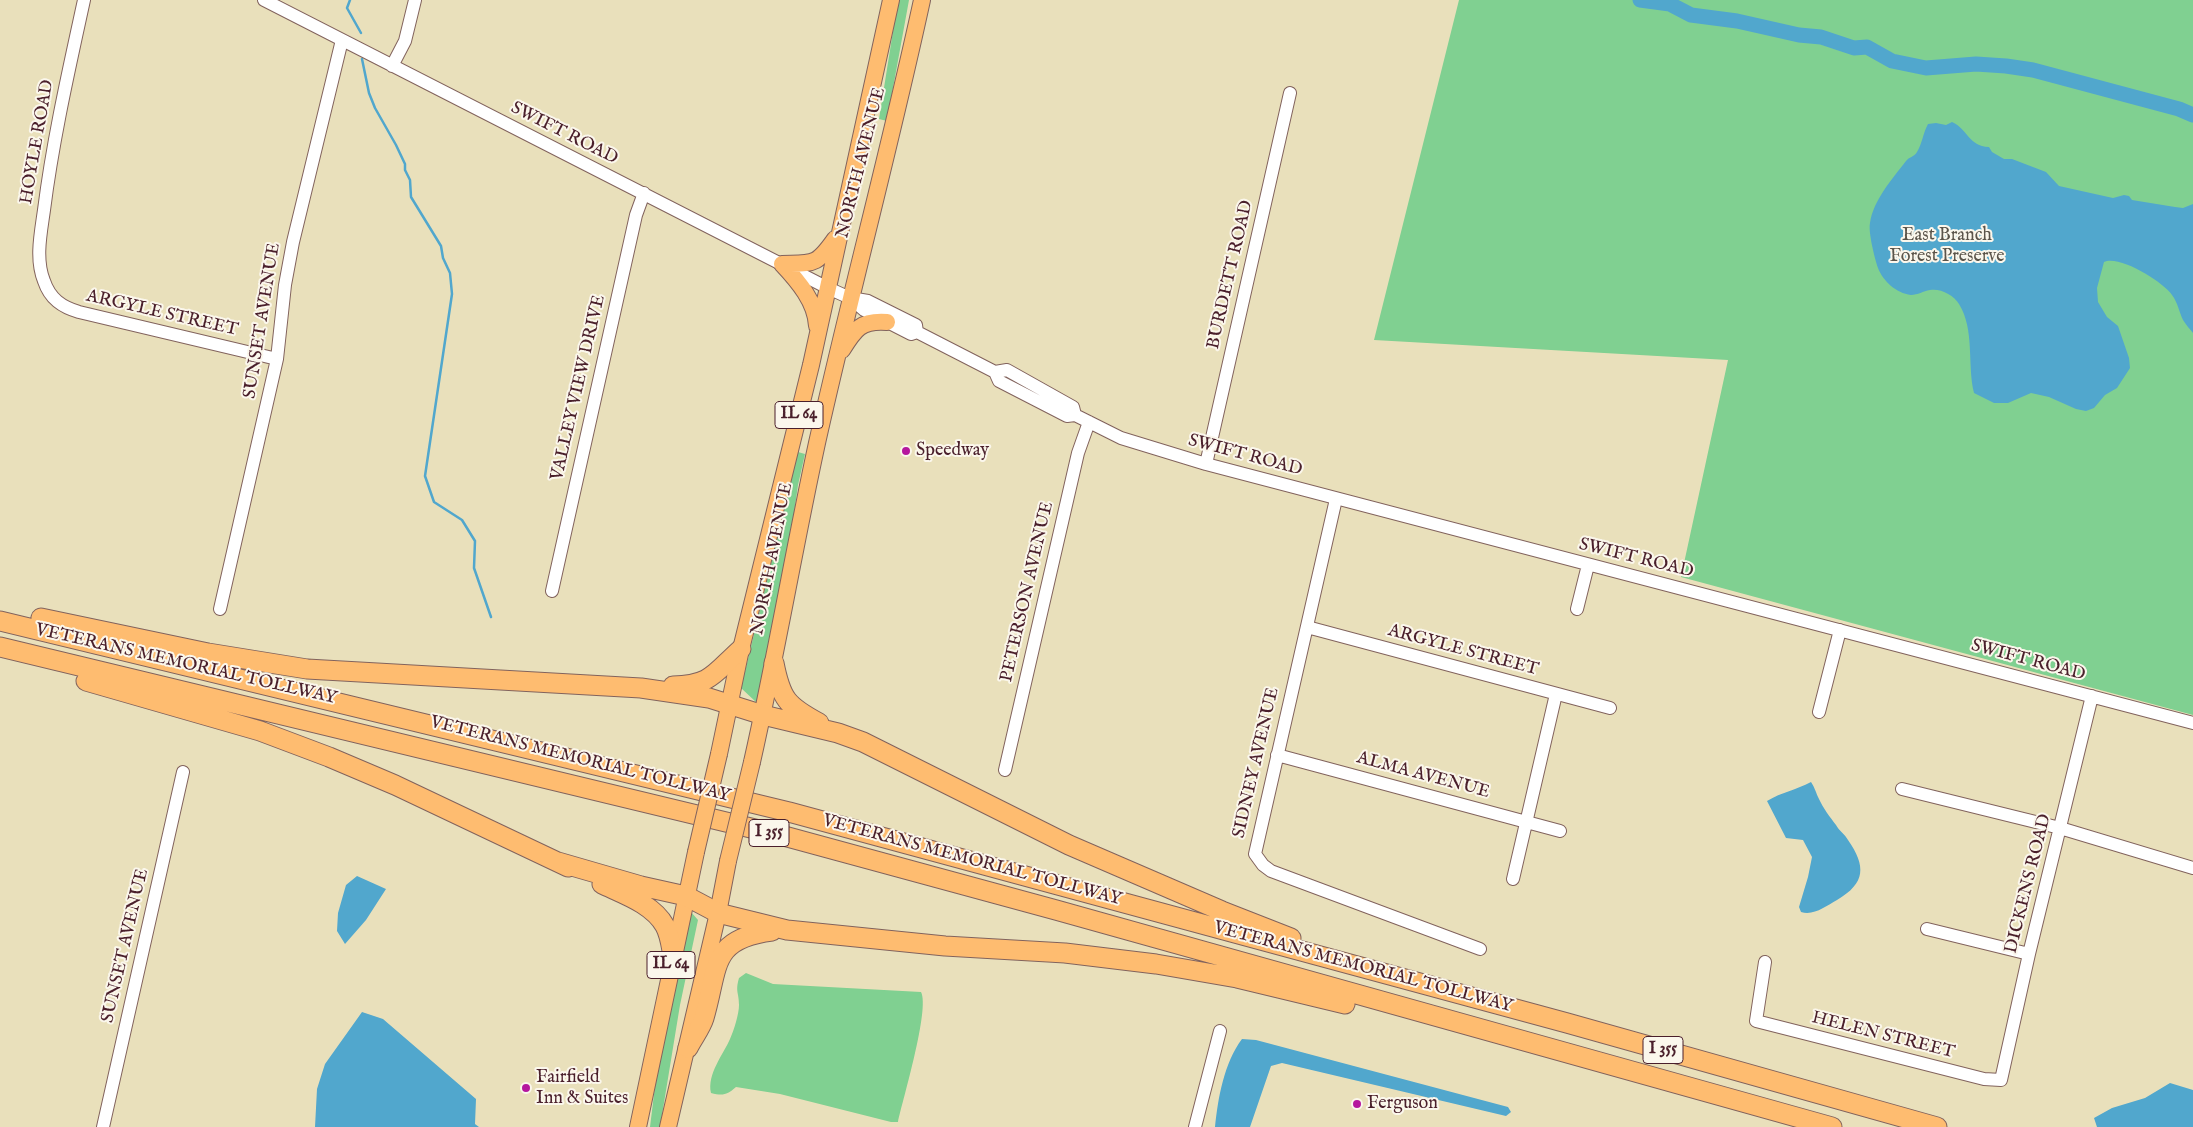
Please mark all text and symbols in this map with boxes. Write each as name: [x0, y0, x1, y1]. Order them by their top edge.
street label: HOYLE ROAD: [16, 78, 60, 206]
street label: NORTH AVENUE: [833, 85, 891, 241]
street label: SWIFT ROAD: [507, 98, 621, 170]
street label: BURDETT ROAD: [1203, 198, 1259, 352]
park label: East Branch Forest Preserve: [1890, 225, 2004, 268]
street label: SUNSET AVENUE: [240, 242, 286, 400]
street label: ARGYLE STREET: [84, 286, 240, 342]
street label: VALLEY VIEW DRIVE: [547, 293, 611, 483]
road number: IL 64: [775, 402, 823, 428]
street label: SWIFT ROAD: [1186, 430, 1304, 482]
place label: Speedway: [916, 440, 989, 462]
marker: Speedway: [900, 445, 912, 457]
street label: NORTH AVENUE: [748, 481, 798, 637]
street label: PETERSON AVENUE: [997, 500, 1059, 684]
street label: SWIFT ROAD: [1576, 534, 1696, 584]
street label: VETERANS MEMORIAL TOLLWAY: [33, 620, 339, 710]
street label: ARGYLE STREET: [1385, 620, 1541, 682]
street label: SWIFT ROAD: [1969, 635, 2087, 687]
street label: SIDNEY AVENUE: [1229, 686, 1285, 840]
street label: VETERANS MEMORIAL TOLLWAY: [428, 712, 732, 808]
street label: ALMA AVENUE: [1354, 748, 1492, 804]
street label: VETERANS MEMORIAL TOLLWAY: [820, 811, 1124, 911]
street label: DICKENS ROAD: [2001, 812, 2057, 956]
road number: I 355: [749, 820, 789, 846]
street label: SUNSET AVENUE: [98, 867, 154, 1025]
street label: VETERANS MEMORIAL TOLLWAY: [1211, 918, 1515, 1018]
road number: IL 64: [647, 952, 695, 978]
street label: HELEN STREET: [1809, 1008, 1957, 1064]
road number: I 355: [1643, 1036, 1683, 1064]
place label: Fairfield Inn & Suites: [536, 1067, 628, 1110]
marker: Fairfield Inn & Suites: [520, 1082, 532, 1094]
place label: Ferguson: [1367, 1093, 1438, 1115]
marker: Ferguson: [1351, 1098, 1363, 1110]

